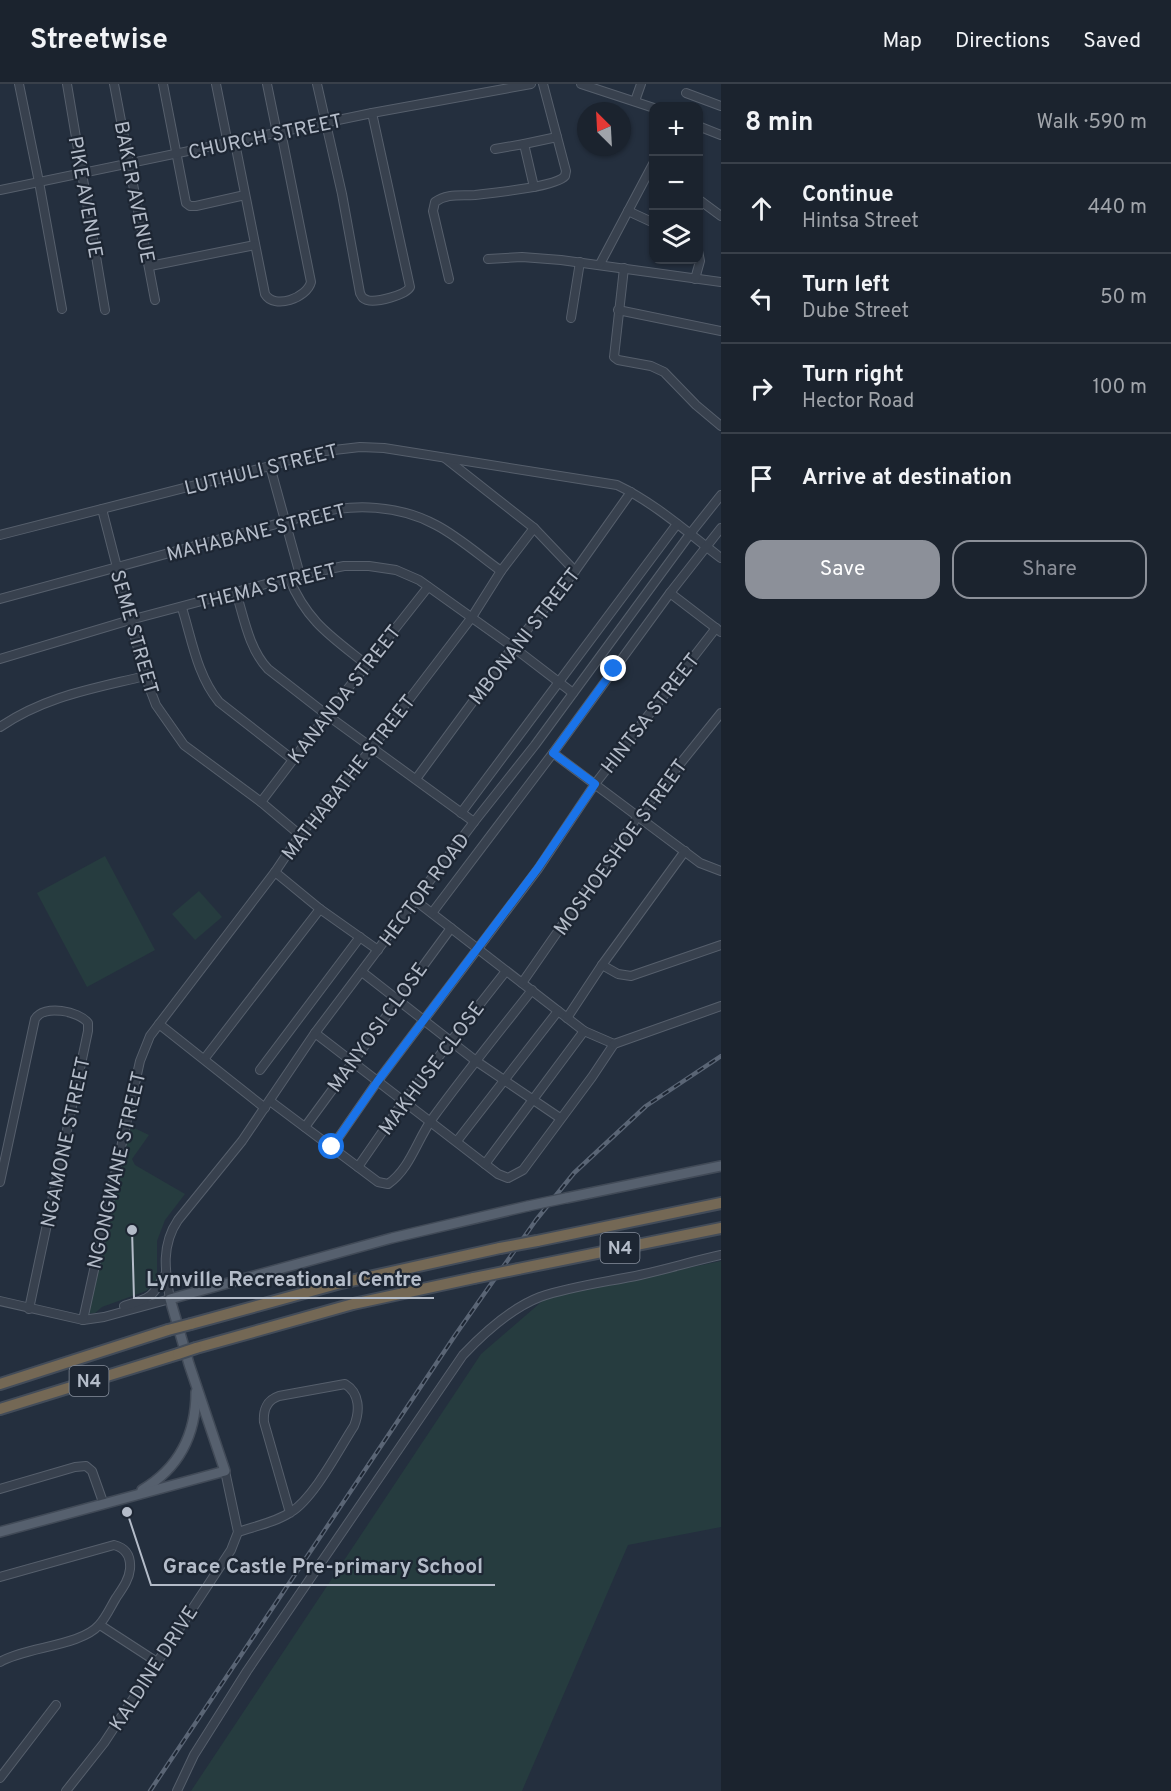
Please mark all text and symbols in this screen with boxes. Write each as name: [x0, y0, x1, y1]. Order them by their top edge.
text: Streetwise: [30, 23, 168, 59]
text: Map: [882, 28, 922, 55]
text: Directions: [955, 28, 1050, 55]
text: Saved: [1083, 28, 1141, 55]
north arrow: [577, 102, 631, 156]
map controls: [649, 102, 703, 264]
button: +: [649, 102, 703, 156]
text: 8 min: [745, 107, 813, 140]
street label: CHURCH STREET: [186, 109, 345, 167]
text: Walk · 590 m: [1036, 110, 1147, 136]
street label: BAKER AVENUE: [107, 119, 160, 266]
street label: PIKE AVENUE: [61, 134, 108, 260]
button: −: [649, 156, 703, 210]
text: Continue: [802, 182, 893, 209]
icon: ahead: [745, 192, 778, 225]
text: 440 m: [1088, 195, 1147, 221]
text: Hintsa Street: [802, 209, 919, 235]
button: layers: [649, 210, 703, 264]
text: Turn left: [802, 272, 890, 299]
icon: left: [745, 282, 778, 315]
text: 50 m: [1100, 285, 1147, 311]
text: Dube Street: [802, 299, 909, 325]
text: Turn right: [802, 362, 904, 389]
icon: right: [745, 372, 778, 405]
text: 100 m: [1092, 375, 1147, 401]
text: Hector Road: [802, 389, 914, 415]
street label: LUTHULI STREET: [182, 439, 341, 503]
icon: arrive: [745, 462, 778, 495]
text: Arrive at destination: [802, 465, 1012, 492]
street label: MAHABANE STREET: [164, 499, 349, 569]
button: Save: [745, 540, 940, 599]
button: Share: [952, 540, 1147, 599]
street label: THEMA STREET: [195, 558, 340, 618]
street label: MBONANI STREET: [464, 563, 587, 711]
street label: SEME STREET: [103, 567, 163, 698]
street label: KANANDA STREET: [283, 620, 408, 770]
street label: HINTSA STREET: [596, 649, 707, 780]
route end: [600, 655, 626, 681]
street label: MATHABATHE STREET: [277, 690, 422, 866]
street label: MOSHOESHOE STREET: [549, 755, 694, 942]
street label: HECTOR ROAD: [375, 828, 477, 952]
street label: MANYOSI CLOSE: [323, 958, 435, 1098]
street label: MAKHUSE CLOSE: [374, 997, 491, 1141]
street label: NGAMONE STREET: [36, 1055, 98, 1230]
street label: NGONGWANE STREET: [83, 1069, 153, 1272]
route start: [318, 1133, 344, 1159]
road number: N4: [600, 1233, 640, 1263]
callout: Lynville Recreational Centre: [134, 1259, 434, 1298]
text: Lynville Recreational Centre: [146, 1267, 422, 1294]
road number: N4: [70, 1366, 109, 1396]
callout: Grace Castle Pre-primary School: [151, 1546, 495, 1585]
text: Grace Castle Pre-primary School: [163, 1554, 483, 1581]
street label: KALDINE DRIVE: [104, 1601, 205, 1737]

